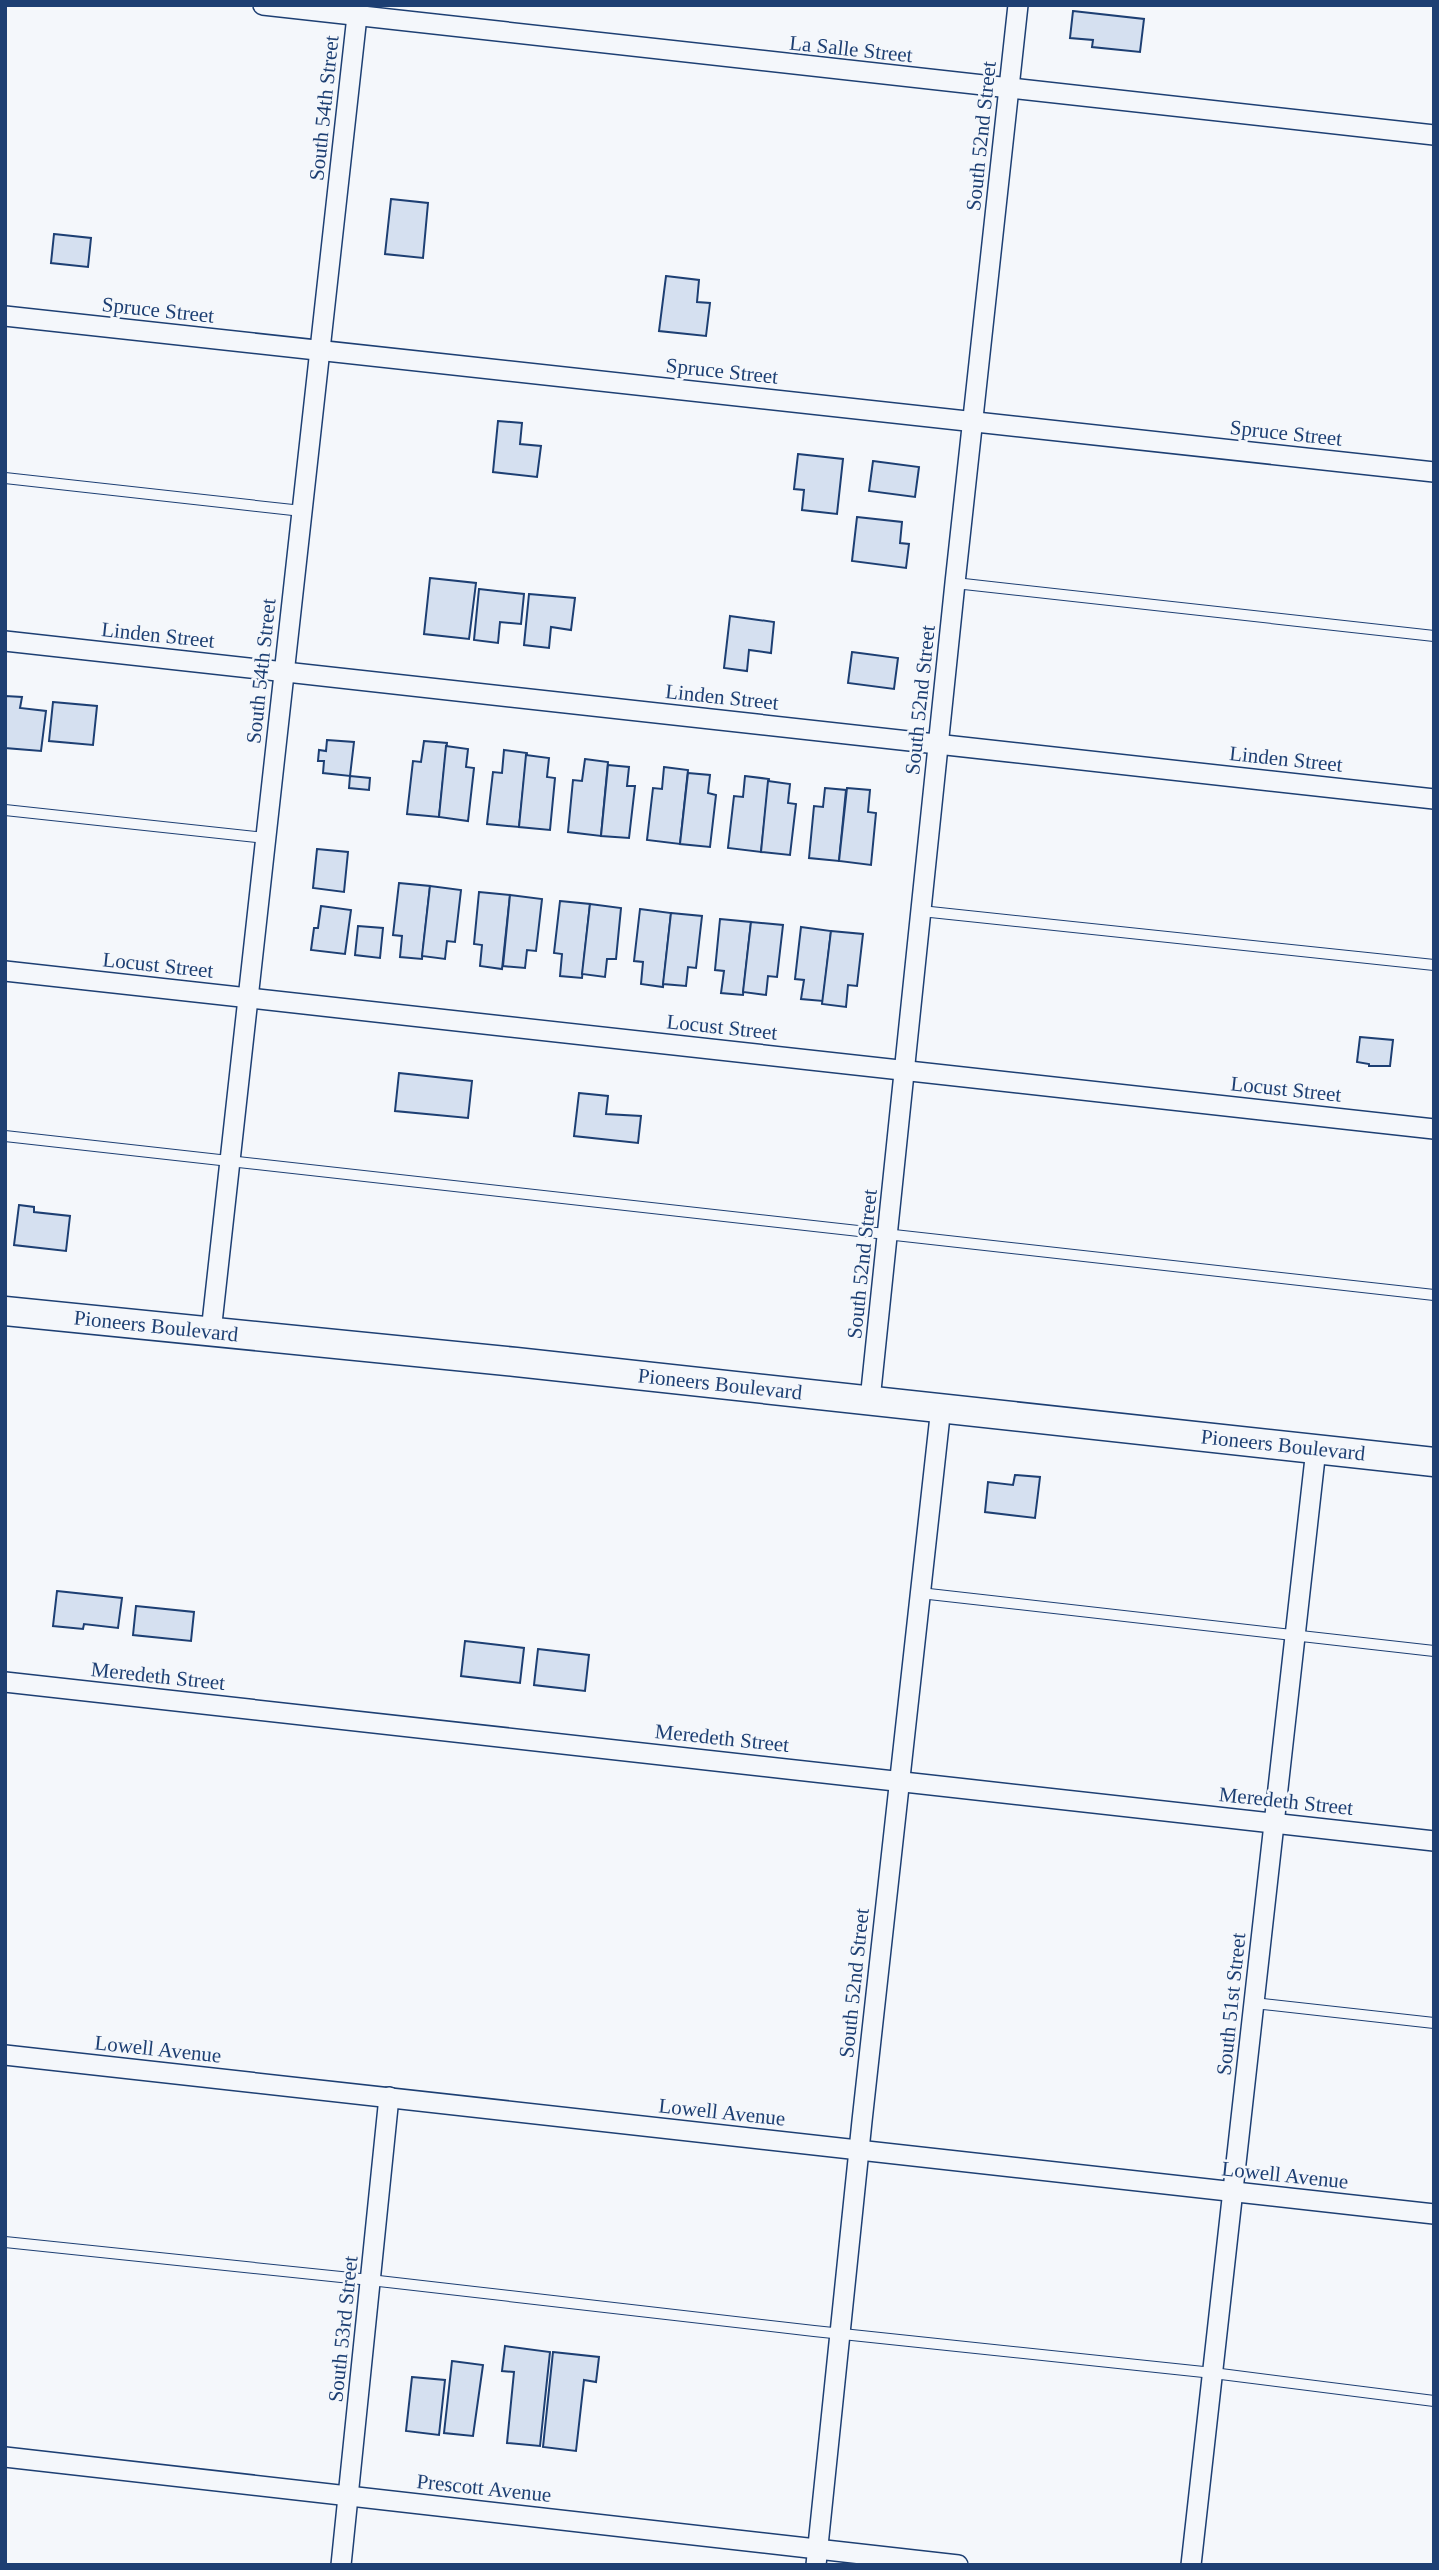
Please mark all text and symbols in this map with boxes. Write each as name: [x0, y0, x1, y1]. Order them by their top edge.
street label: La Salle Street: [788, 31, 914, 67]
street label: South 54th Street: [304, 34, 344, 182]
street label: South 52nd Street: [961, 60, 1001, 212]
street label: Spruce Street: [101, 292, 215, 328]
street label: Spruce Street: [665, 353, 779, 389]
street label: Spruce Street: [1229, 415, 1343, 451]
street label: South 54th Street: [241, 597, 281, 745]
street label: Linden Street: [100, 617, 216, 653]
street label: South 52nd Street: [900, 624, 940, 776]
street label: Linden Street: [664, 679, 780, 715]
street label: Linden Street: [1228, 741, 1344, 777]
street label: Locust Street: [101, 947, 215, 983]
street label: Locust Street: [665, 1009, 779, 1045]
street label: Locust Street: [1229, 1071, 1343, 1107]
street label: South 52nd Street: [842, 1188, 882, 1340]
street label: Pioneers Boulevard: [73, 1305, 240, 1347]
street label: Pioneers Boulevard: [637, 1363, 804, 1405]
street label: Pioneers Boulevard: [1200, 1424, 1367, 1466]
street label: Meredeth Street: [90, 1657, 226, 1695]
street label: Meredeth Street: [654, 1719, 790, 1757]
street label: Meredeth Street: [1218, 1782, 1354, 1820]
street label: South 52nd Street: [834, 1907, 874, 2059]
street label: South 51st Street: [1212, 1931, 1250, 2077]
street label: Lowell Avenue: [93, 2030, 223, 2068]
street label: Lowell Avenue: [657, 2093, 787, 2131]
street label: Lowell Avenue: [1220, 2156, 1350, 2194]
street label: South 53rd Street: [323, 2254, 363, 2403]
street label: Prescott Avenue: [415, 2469, 553, 2507]

